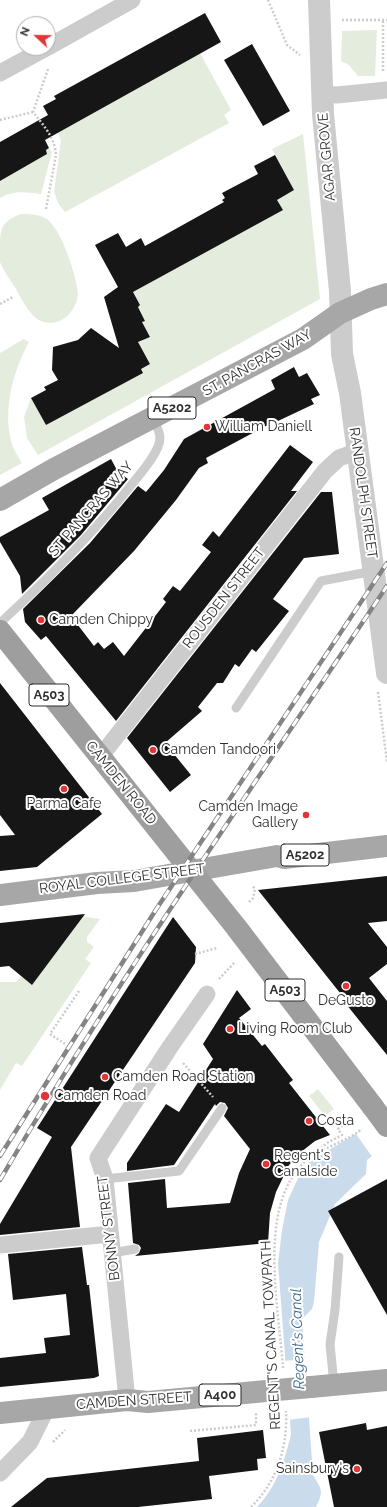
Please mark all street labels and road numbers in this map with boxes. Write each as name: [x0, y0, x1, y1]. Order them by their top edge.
street label: AGAR GROVE: [315, 112, 339, 202]
street label: ST. PANCRAS WAY: [200, 326, 314, 400]
road number: A5202: [148, 397, 196, 419]
street label: RANDOLPH STREET: [345, 426, 381, 560]
street label: ST PANCRAS WAY: [45, 458, 137, 560]
street label: ROUSDEN STREET: [179, 544, 269, 652]
road number: A503: [29, 684, 69, 706]
street label: CAMDEN ROAD: [82, 738, 160, 828]
road number: A5202: [281, 844, 329, 866]
street label: ROYAL COLLEGE STREET: [38, 861, 206, 897]
road number: A503: [265, 979, 305, 1001]
street label: BONNY STREET: [94, 1174, 124, 1282]
street label: REGENT'S CANAL TOWPATH: [258, 1240, 284, 1430]
road number: A400: [199, 1384, 241, 1406]
street label: CAMDEN STREET: [76, 1389, 192, 1413]

